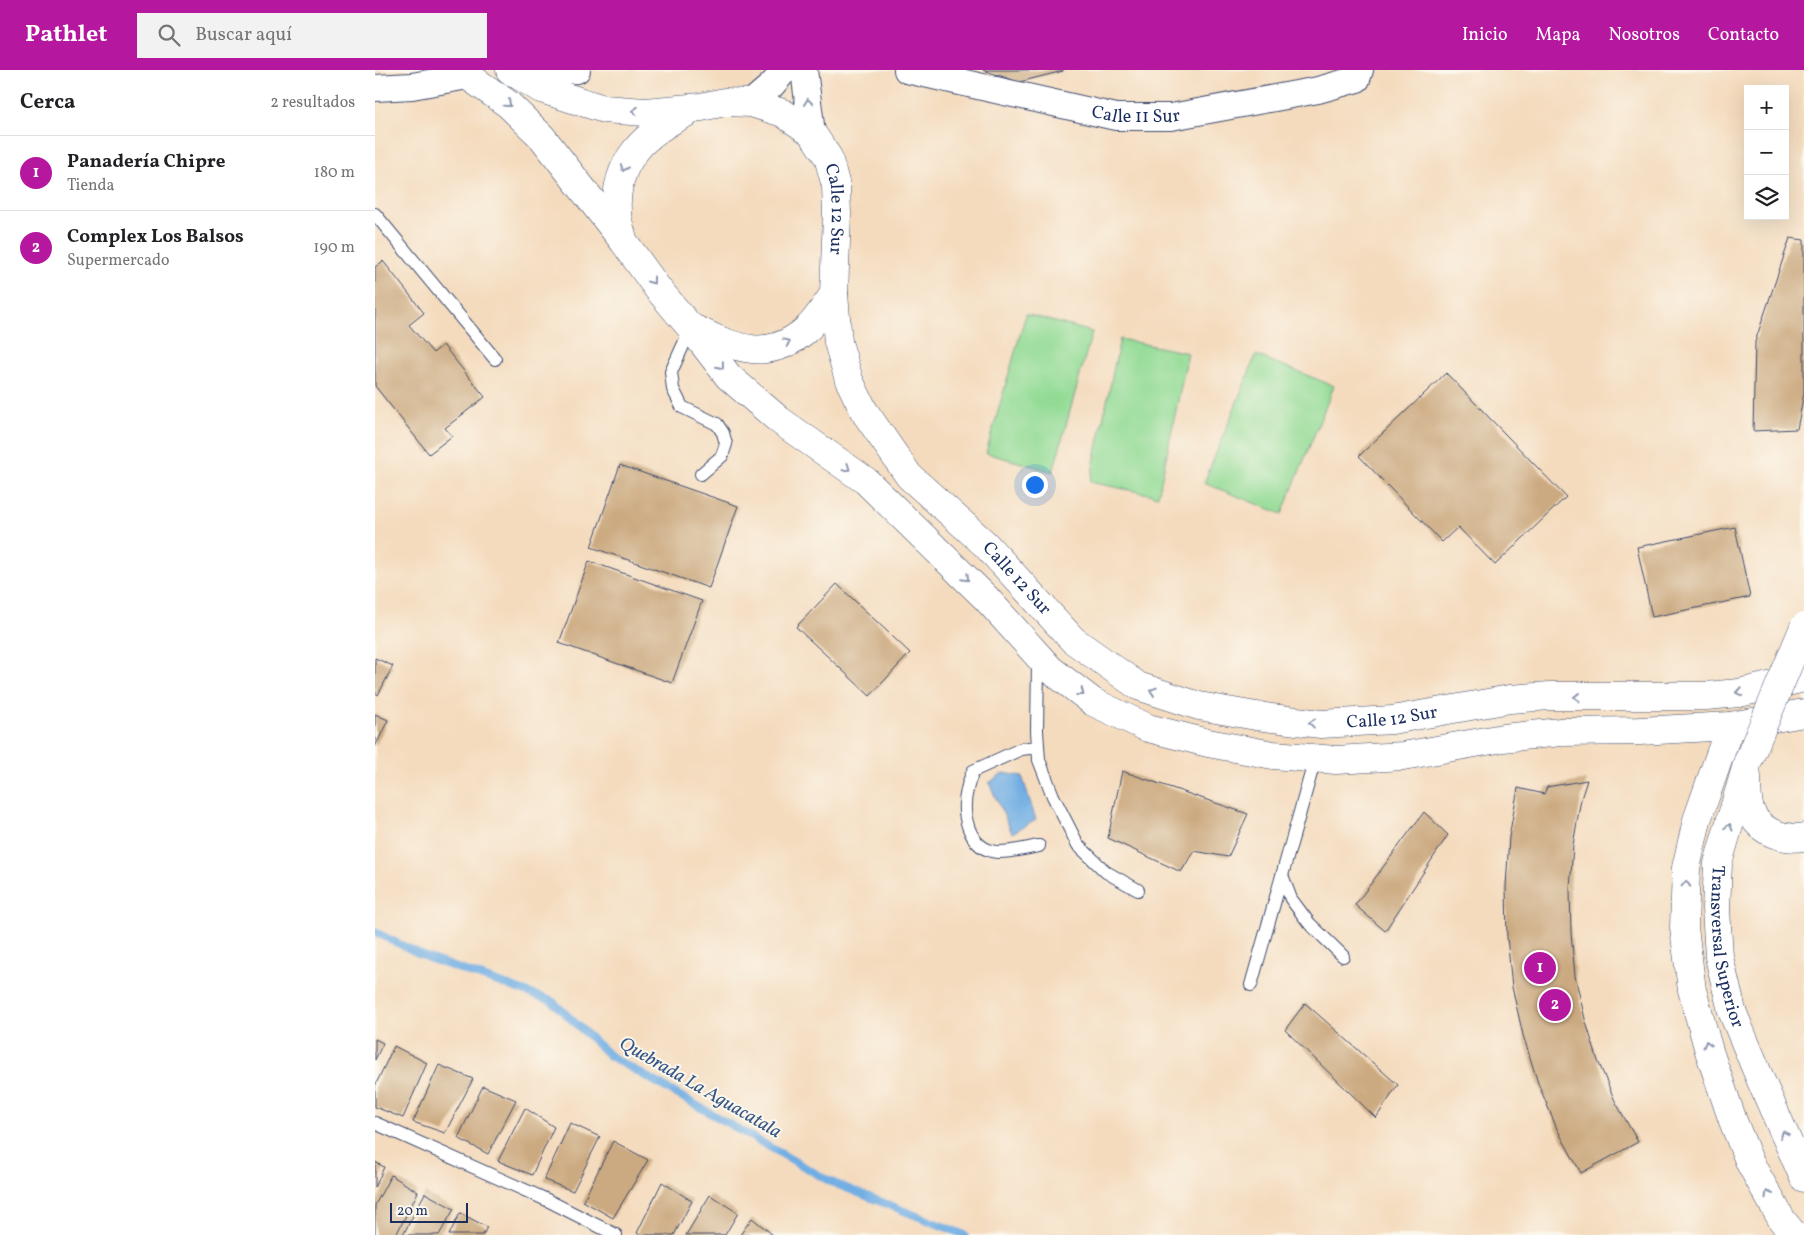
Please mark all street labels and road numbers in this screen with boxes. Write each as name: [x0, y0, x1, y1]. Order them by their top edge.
street label: Calle 11 Sur: [1089, 99, 1183, 130]
street label: Calle 12 Sur: [818, 161, 849, 256]
street label: Calle 12 Sur: [976, 536, 1057, 621]
street label: Calle 12 Sur: [1346, 700, 1440, 735]
street label: Transversal Superior: [1703, 865, 1750, 1032]

